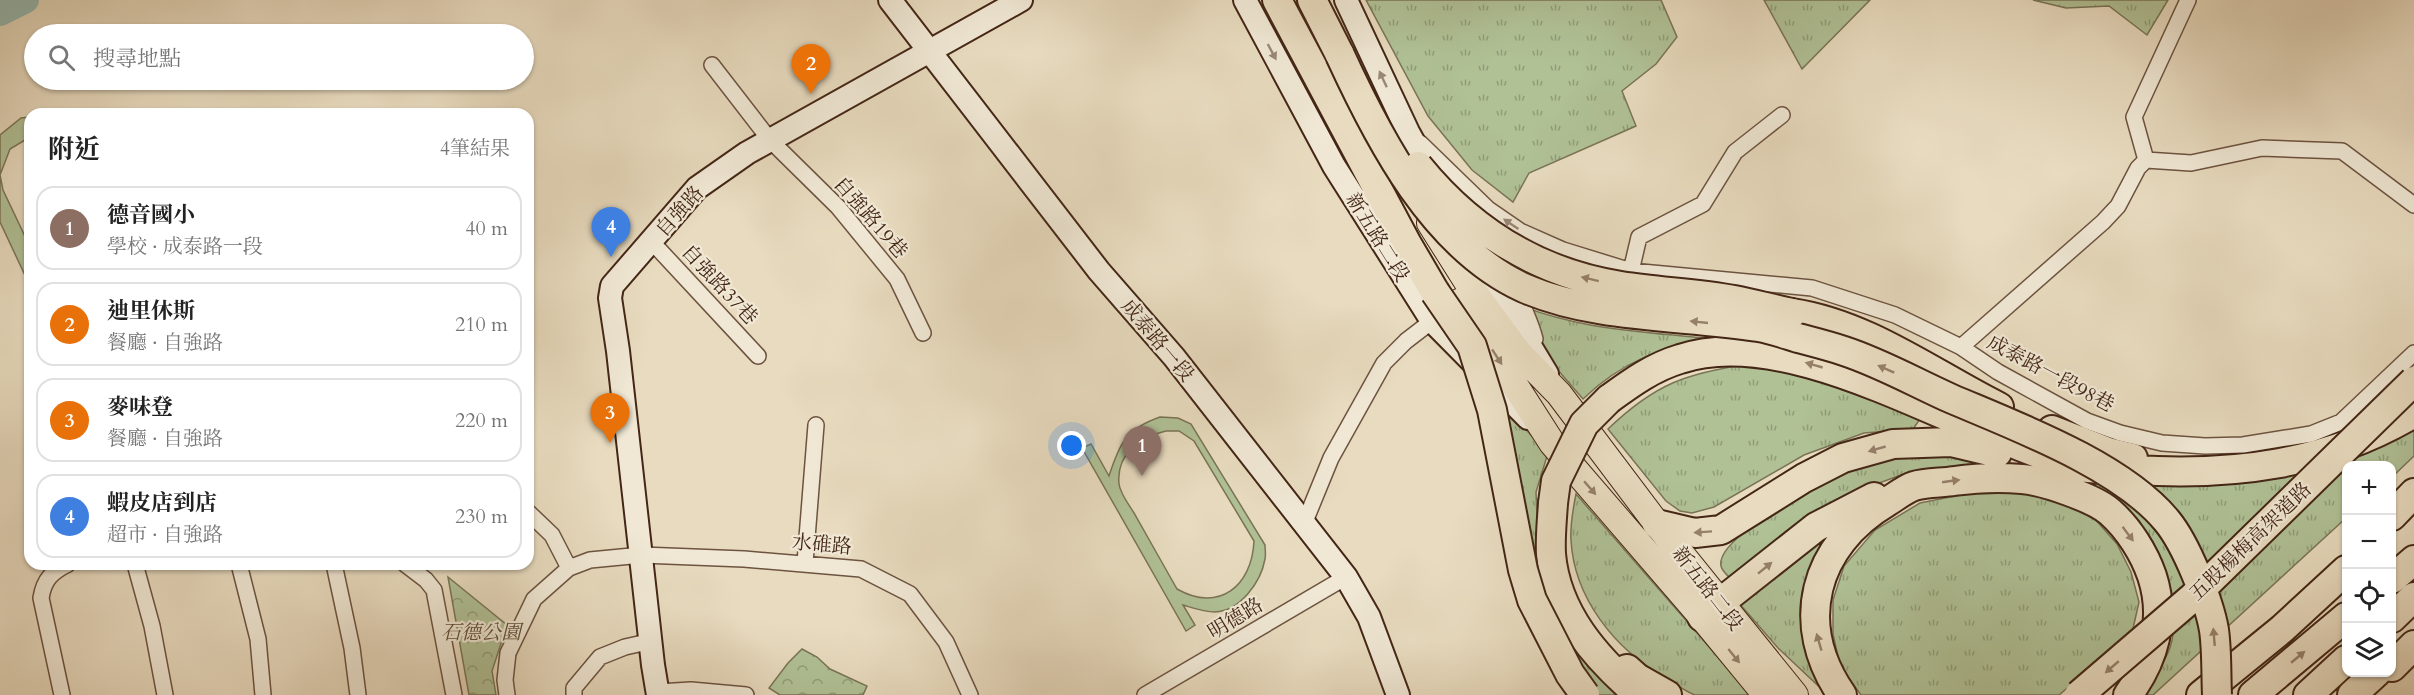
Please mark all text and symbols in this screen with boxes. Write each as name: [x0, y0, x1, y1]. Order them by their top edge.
search box: [24, 24, 534, 90]
icon: search: [45, 41, 78, 74]
text: 搜尋地點: [93, 44, 181, 74]
pin: 2: [792, 44, 830, 94]
one-way arrow: [1267, 44, 1277, 61]
one-way arrow: [1379, 70, 1388, 87]
text: 附近: [48, 132, 100, 167]
text: 4筆結果: [440, 135, 510, 162]
street label: 自強路19巷: [827, 171, 914, 264]
street label: 自強路: [649, 180, 709, 243]
street label: 新五路二段: [1340, 188, 1416, 287]
text: 德音國小: [107, 200, 195, 230]
pin: 4: [592, 208, 630, 257]
text: 1: [64, 215, 75, 242]
text: 40 m: [465, 215, 508, 242]
one-way arrow: [1503, 219, 1519, 230]
text: 學校 · 成泰路一段: [107, 233, 263, 260]
street label: 自強路37巷: [675, 238, 764, 330]
one-way arrow: [1581, 273, 1599, 283]
street label: 成泰路一段: [1115, 293, 1200, 387]
text: 迪里休斯: [107, 296, 195, 326]
text: 2: [64, 311, 75, 338]
text: 210 m: [455, 311, 508, 338]
one-way arrow: [1689, 317, 1708, 327]
text: 餐廳 · 自強路: [107, 329, 223, 356]
street label: 成泰路一段98巷: [1982, 329, 2119, 418]
one-way arrow: [1492, 349, 1503, 365]
one-way arrow: [1805, 360, 1823, 369]
one-way arrow: [1878, 365, 1895, 374]
text: 麥味登: [107, 392, 173, 422]
pin: 3: [590, 394, 630, 443]
text: 3: [64, 407, 75, 434]
text: 220 m: [455, 407, 508, 434]
text: 餐廳 · 自強路: [107, 425, 223, 452]
pin: 1: [1122, 426, 1162, 476]
your location: [1057, 431, 1086, 460]
one-way arrow: [1867, 445, 1885, 454]
map controls: [2342, 461, 2396, 677]
button: +: [2342, 461, 2396, 515]
street label: 五股楊梅高架道路: [2183, 476, 2317, 607]
one-way arrow: [1941, 477, 1960, 486]
one-way arrow: [1583, 480, 1596, 495]
text: 蝦皮店到店: [107, 488, 217, 518]
text: 4: [64, 503, 75, 530]
text: 230 m: [455, 503, 508, 530]
button: −: [2342, 515, 2396, 569]
text: 超市 · 自強路: [107, 521, 223, 548]
one-way arrow: [2122, 526, 2134, 541]
one-way arrow: [1693, 527, 1712, 537]
street label: 水碓路: [791, 528, 853, 561]
street label: 新五路二段: [1666, 541, 1749, 636]
one-way arrow: [1757, 563, 1772, 575]
button: locate: [2342, 569, 2396, 623]
street label: 明德路: [1203, 591, 1268, 645]
park label: 石德公園: [441, 619, 524, 646]
button: layers: [2342, 623, 2396, 677]
one-way arrow: [2209, 627, 2219, 646]
one-way arrow: [1814, 633, 1823, 651]
one-way arrow: [1727, 648, 1740, 664]
one-way arrow: [2290, 651, 2306, 664]
one-way arrow: [2105, 660, 2120, 673]

